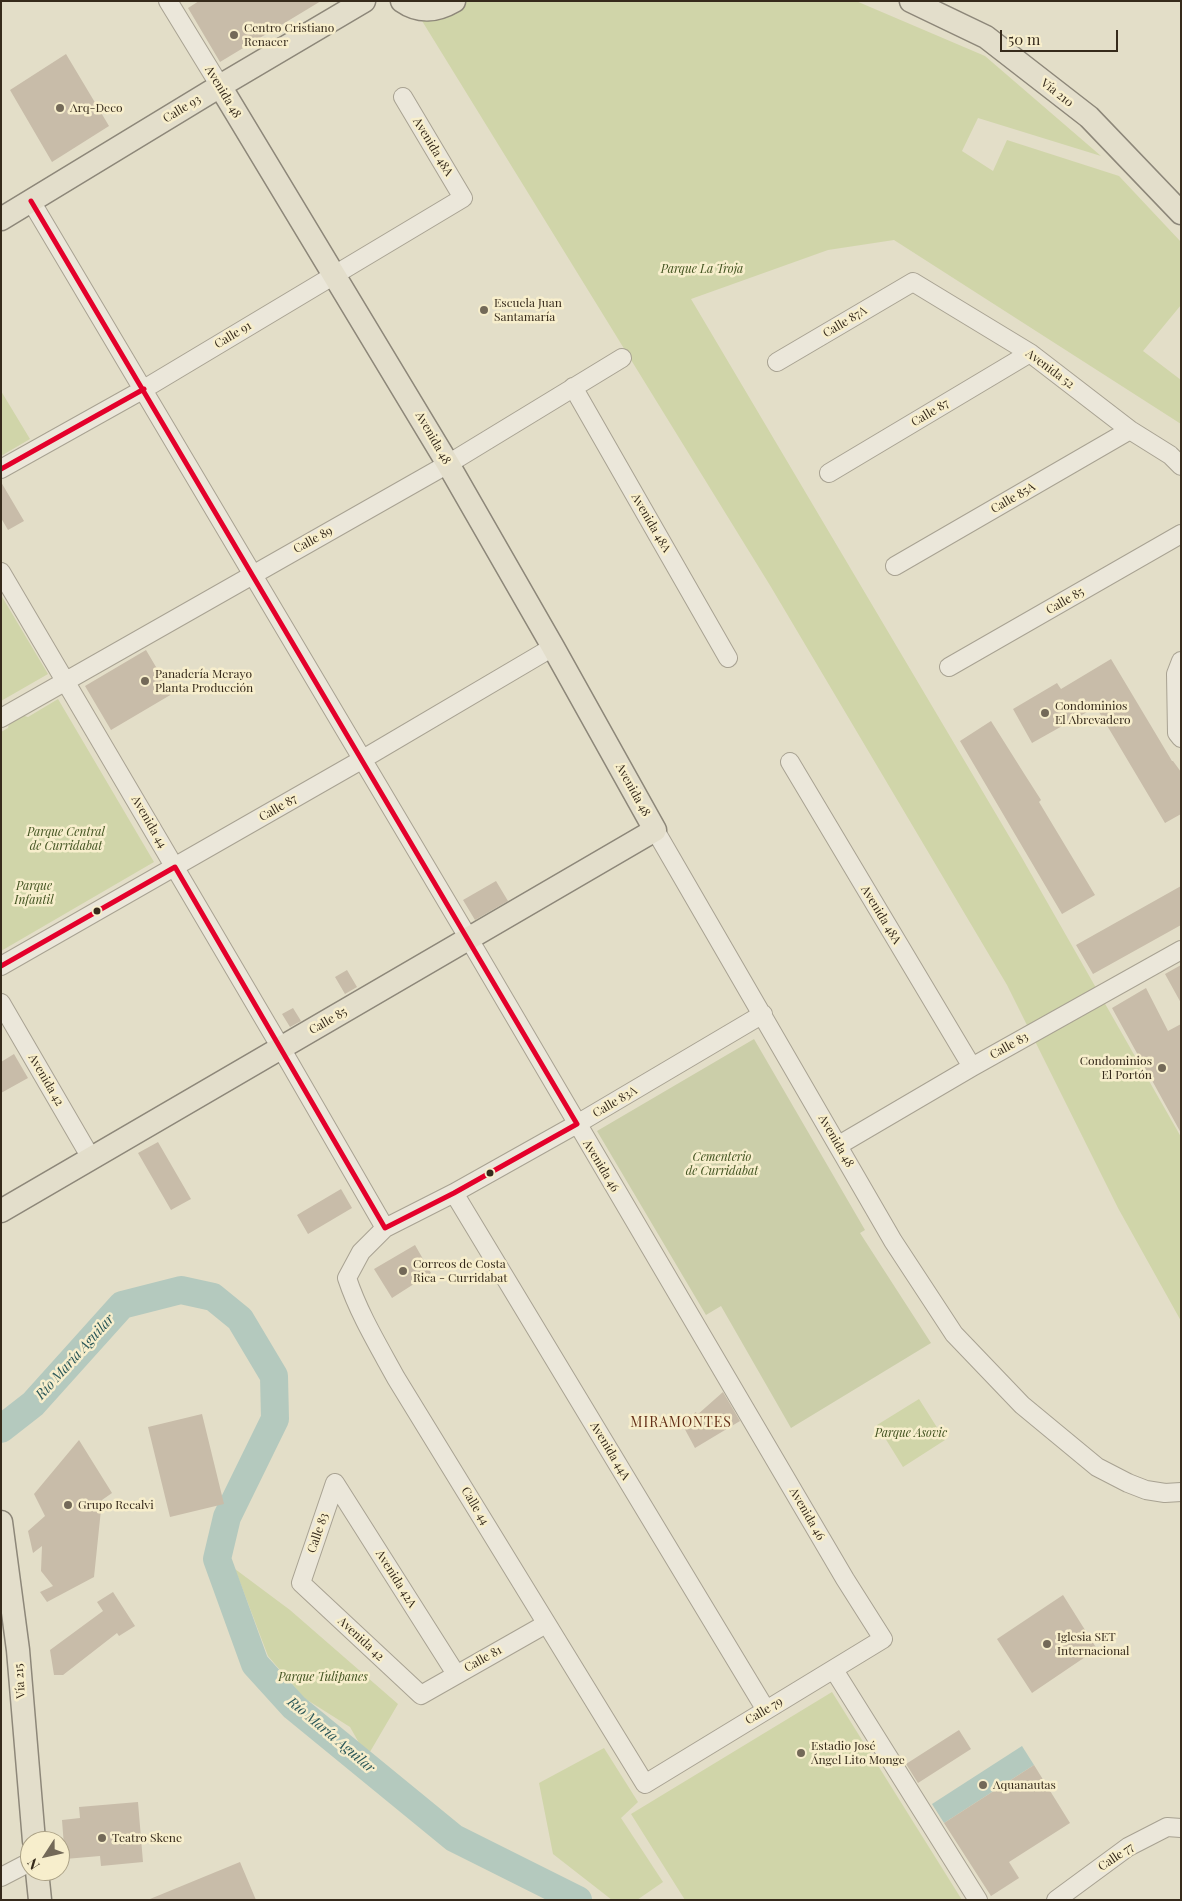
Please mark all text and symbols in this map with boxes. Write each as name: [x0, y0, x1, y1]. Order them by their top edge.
scale bar: [1002, 20, 1120, 52]
place label: Centro Cristiano Renacer: [244, 21, 334, 49]
marker: Centro Cristiano Renacer: [228, 29, 240, 41]
text: 50 m: [1008, 29, 1040, 49]
street label: Avenida 48: [202, 63, 244, 121]
street label: Vía 210: [1038, 76, 1076, 110]
street label: Calle 93: [160, 92, 204, 126]
place label: Arq-Deco: [70, 101, 123, 115]
marker: Arq-Deco: [54, 102, 66, 114]
street label: Avenida 48A: [410, 115, 456, 179]
park label: Parque La Troja: [661, 262, 743, 276]
place label: Escuela Juan Santamaría: [494, 296, 562, 324]
street label: Calle 87A: [820, 303, 870, 341]
marker: Escuela Juan Santamaría: [478, 304, 490, 316]
street label: Calle 91: [212, 318, 254, 352]
street label: Avenida 52: [1023, 346, 1077, 392]
street label: Calle 87: [909, 396, 951, 430]
street label: Avenida 48: [412, 409, 454, 467]
street label: Calle 85A: [988, 480, 1038, 516]
street label: Avenida 48A: [628, 491, 674, 555]
street label: Calle 89: [291, 523, 335, 557]
street label: Calle 85: [1044, 584, 1086, 618]
place label: Panadería Merayo Planta Producción: [155, 667, 253, 695]
marker: Panadería Merayo Planta Producción: [139, 675, 151, 687]
place label: Condominios El Abrevadero: [1055, 699, 1131, 727]
marker: Condominios El Abrevadero: [1039, 707, 1051, 719]
street label: Avenida 48: [613, 761, 653, 819]
street label: Calle 87: [257, 791, 299, 825]
street label: Avenida 44: [128, 793, 170, 851]
park label: Parque Central de Curridabat: [27, 825, 105, 853]
park label: Parque Infantil: [14, 879, 54, 907]
street label: Avenida 48A: [858, 883, 904, 947]
unlabelled marker: [92, 906, 102, 916]
street label: Calle 85: [307, 1004, 349, 1038]
street label: Calle 83: [987, 1030, 1031, 1062]
street label: Avenida 42: [25, 1051, 67, 1109]
place label: Condominios El Portón: [1080, 1054, 1152, 1082]
marker: Condominios El Portón: [1156, 1062, 1168, 1074]
street label: Calle 83A: [590, 1083, 640, 1121]
street label: Avenida 48: [815, 1112, 857, 1170]
street label: Avenida 46: [580, 1137, 622, 1195]
park label: Cementerio de Curridabat: [686, 1150, 758, 1178]
unlabelled marker: [485, 1168, 495, 1178]
place label: Correos de Costa Rica - Curridabat: [413, 1257, 507, 1285]
marker: Correos de Costa Rica - Curridabat: [397, 1265, 409, 1277]
water label: Río María Aguilar: [32, 1311, 118, 1403]
district label: MIRAMONTES: [629, 1415, 733, 1431]
street label: Avenida 44A: [587, 1419, 633, 1483]
park label: Parque Asovic: [875, 1426, 947, 1440]
street label: Calle 44: [458, 1484, 492, 1528]
street label: Avenida 46: [786, 1485, 828, 1543]
place label: Grupo Recalvi: [78, 1498, 154, 1512]
marker: Grupo Recalvi: [62, 1499, 74, 1511]
street label: Calle 83: [304, 1511, 332, 1555]
street label: Avenida 42A: [373, 1548, 419, 1610]
street label: Avenida 42: [335, 1614, 387, 1664]
place label: Iglesia SET Internacional: [1057, 1630, 1130, 1658]
marker: Iglesia SET Internacional: [1041, 1638, 1053, 1650]
street label: Calle 81: [462, 1643, 504, 1675]
street label: Vía 215: [12, 1663, 28, 1699]
park label: Parque Tulipanes: [278, 1670, 368, 1684]
water label: Río María Aguilar: [284, 1694, 378, 1776]
street label: Calle 79: [743, 1694, 785, 1728]
place label: Estadio José Ángel Lito Monge: [811, 1739, 905, 1767]
marker: Estadio José Ángel Lito Monge: [795, 1747, 807, 1759]
place label: Aquanautas: [993, 1778, 1056, 1792]
marker: Aquanautas: [977, 1779, 989, 1791]
north arrow: [20, 1831, 70, 1881]
place label: Teatro Skene: [112, 1831, 182, 1845]
marker: Teatro Skene: [96, 1832, 108, 1844]
street label: Calle 77: [1095, 1840, 1137, 1874]
text: N: [22, 1855, 44, 1874]

